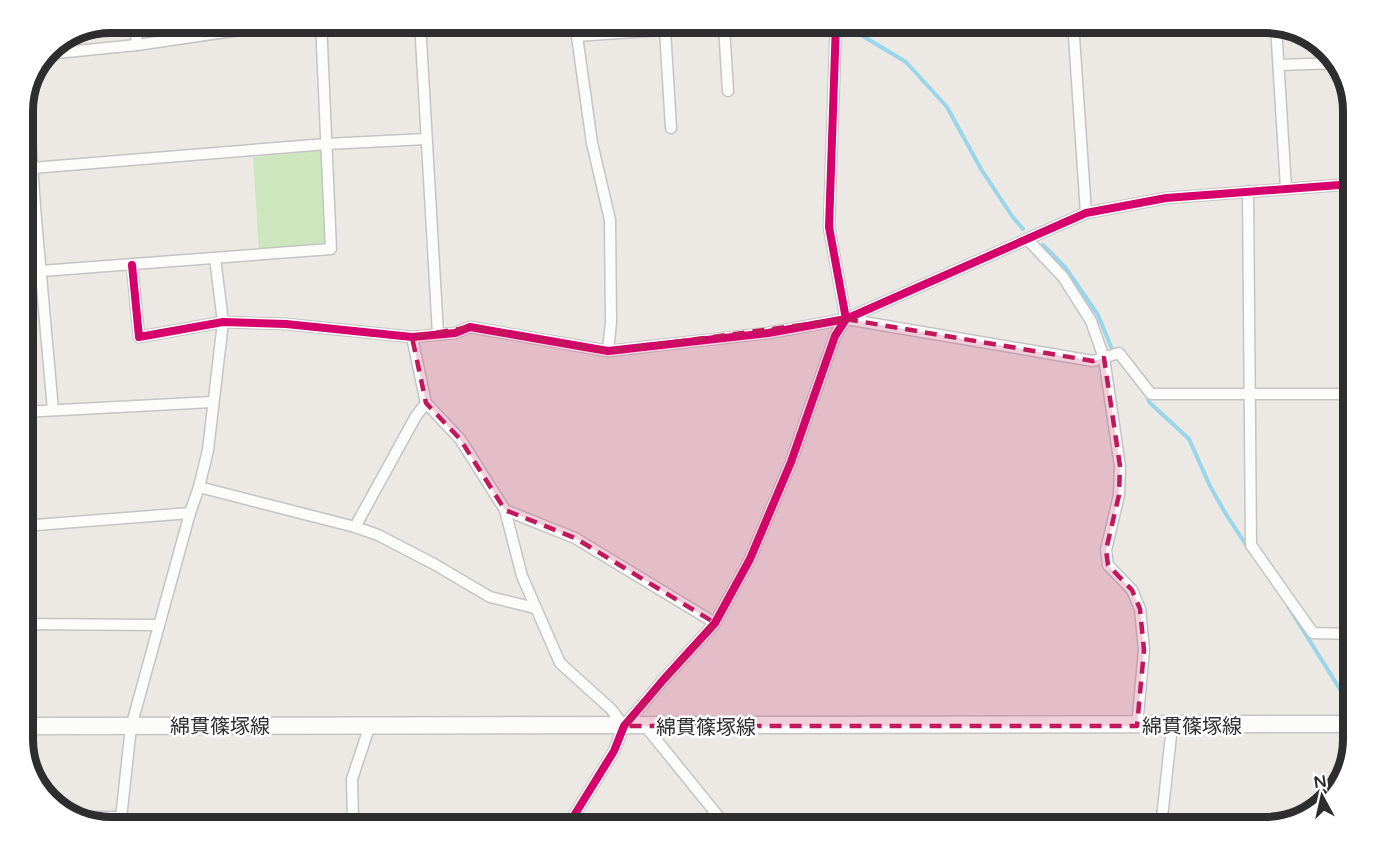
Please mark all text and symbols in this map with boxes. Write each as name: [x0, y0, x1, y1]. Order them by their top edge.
street label: 綿貫篠塚線: [170, 715, 270, 739]
street label: 綿貫篠塚線: [1142, 715, 1242, 739]
street label: 綿貫篠塚線: [656, 716, 756, 740]
north arrow: [1292, 766, 1352, 826]
text: N: [1312, 771, 1328, 793]

